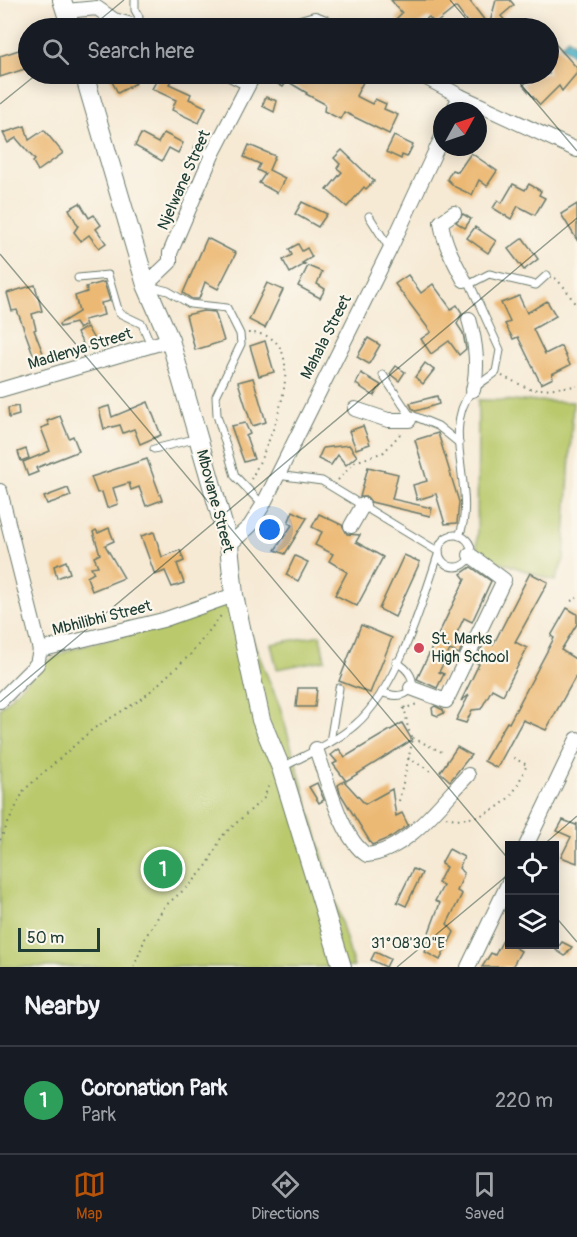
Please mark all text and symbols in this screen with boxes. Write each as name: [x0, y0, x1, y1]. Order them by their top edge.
search box: [18, 18, 559, 84]
icon: search: [39, 35, 72, 68]
text: Search here: [87, 37, 194, 65]
north arrow: [433, 102, 487, 156]
street label: Njelwane Street: [153, 126, 215, 233]
street label: Mahala Street: [296, 291, 356, 383]
street label: Madlenya Street: [25, 323, 135, 374]
street label: Mbovane Street: [192, 447, 239, 555]
your location: [255, 515, 284, 544]
street label: Mbhilibhi Street: [50, 596, 154, 640]
place label: St. Marks High School: [431, 629, 509, 667]
marker: St. Marks High School: [412, 641, 426, 655]
map controls: [505, 841, 559, 949]
button: locate: [505, 841, 559, 895]
pin: 1: [144, 846, 182, 892]
button: layers: [505, 895, 559, 949]
scale bar: [18, 925, 100, 952]
text: 50 m: [27, 928, 64, 948]
text: 31°08'30"E: [371, 934, 445, 953]
text: Nearby: [24, 990, 100, 1022]
text: Coronation Park: [81, 1074, 228, 1102]
text: 1: [40, 1088, 47, 1113]
text: 220 m: [495, 1088, 553, 1113]
text: Park: [81, 1102, 116, 1127]
tab: Map: [73, 1168, 106, 1224]
tab: Directions: [251, 1168, 319, 1224]
tab: Saved: [465, 1168, 504, 1224]

